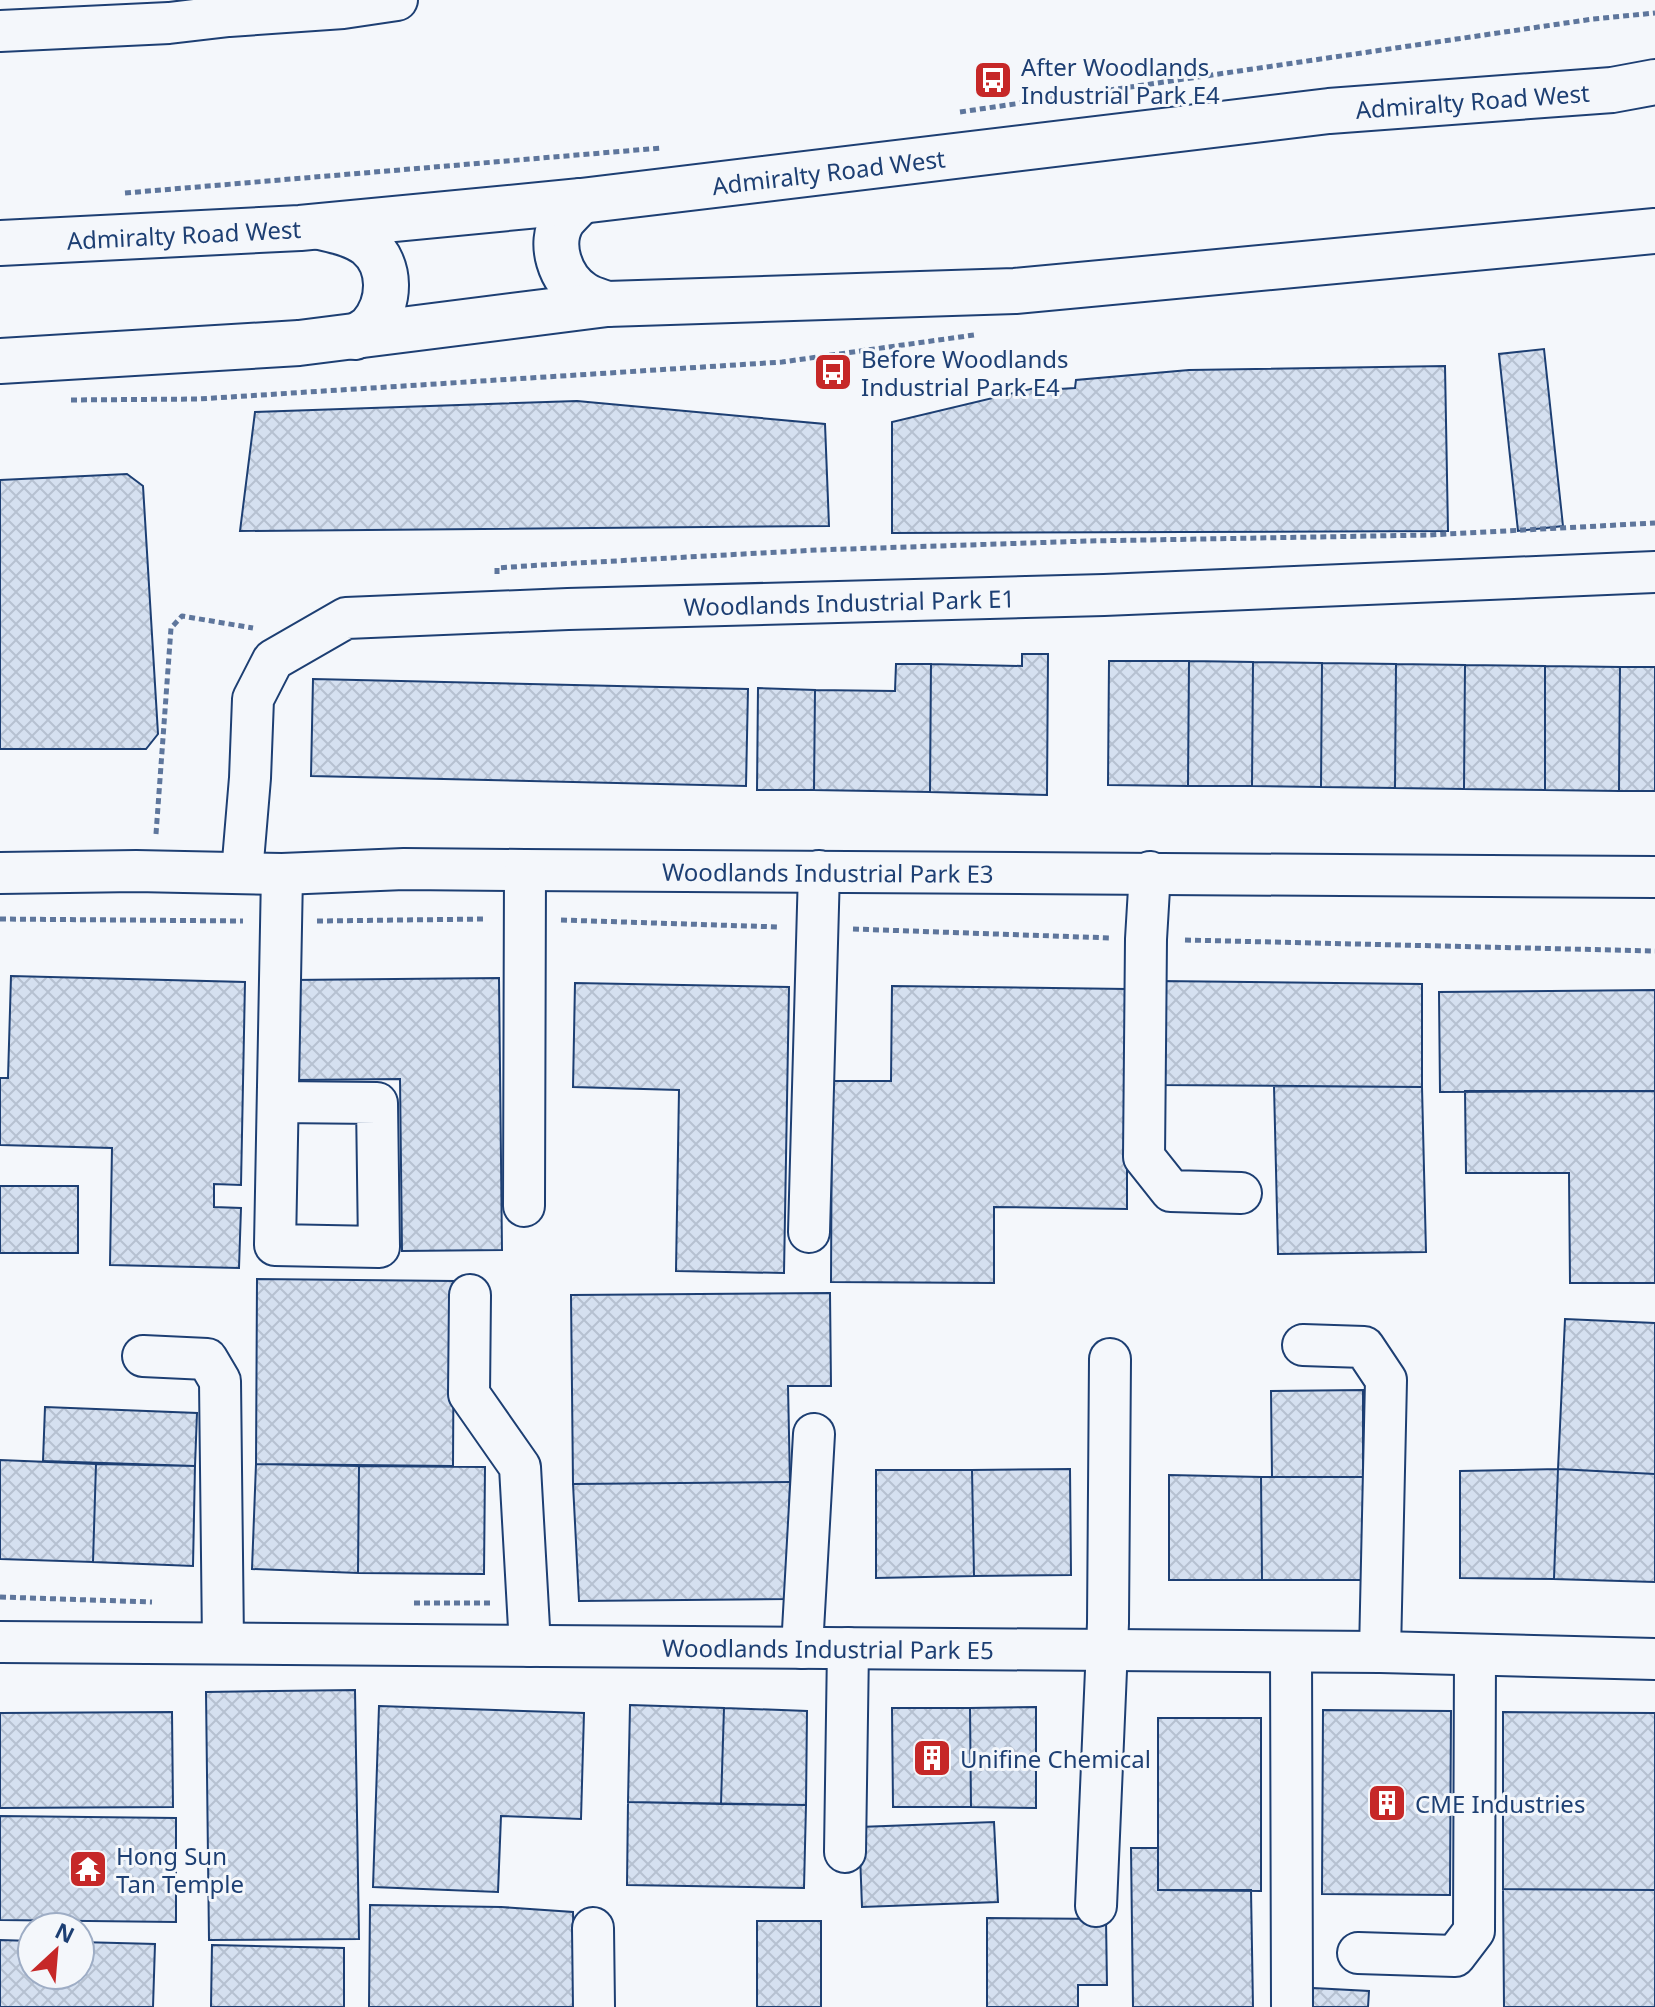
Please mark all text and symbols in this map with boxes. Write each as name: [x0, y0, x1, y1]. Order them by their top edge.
place label: After Woodlands Industrial Park E4: [1021, 50, 1220, 111]
bus stop icon: After Woodlands Industrial Park E4: [972, 59, 1014, 101]
street label: Admiralty Road West: [1354, 75, 1591, 125]
street label: Admiralty Road West: [710, 141, 947, 202]
street label: Admiralty Road West: [66, 211, 302, 256]
place label: Before Woodlands Industrial Park E4: [861, 342, 1069, 403]
bus stop icon: Before Woodlands Industrial Park E4: [812, 351, 854, 393]
street label: Woodlands Industrial Park E1: [683, 581, 1015, 622]
street label: Woodlands Industrial Park E3: [662, 854, 994, 889]
street label: Woodlands Industrial Park E5: [662, 1630, 994, 1666]
building icon: Unifine Chemical: [911, 1737, 953, 1779]
place label: Unifine Chemical: [960, 1742, 1151, 1775]
building icon: CME Industries: [1366, 1782, 1408, 1824]
place label: CME Industries: [1415, 1787, 1585, 1820]
place label: Hong Sun Tan Temple: [116, 1839, 244, 1900]
temple icon: Hong Sun Tan Temple: [67, 1848, 109, 1890]
north arrow: [16, 1911, 96, 1991]
text: N: [51, 1915, 80, 1950]

